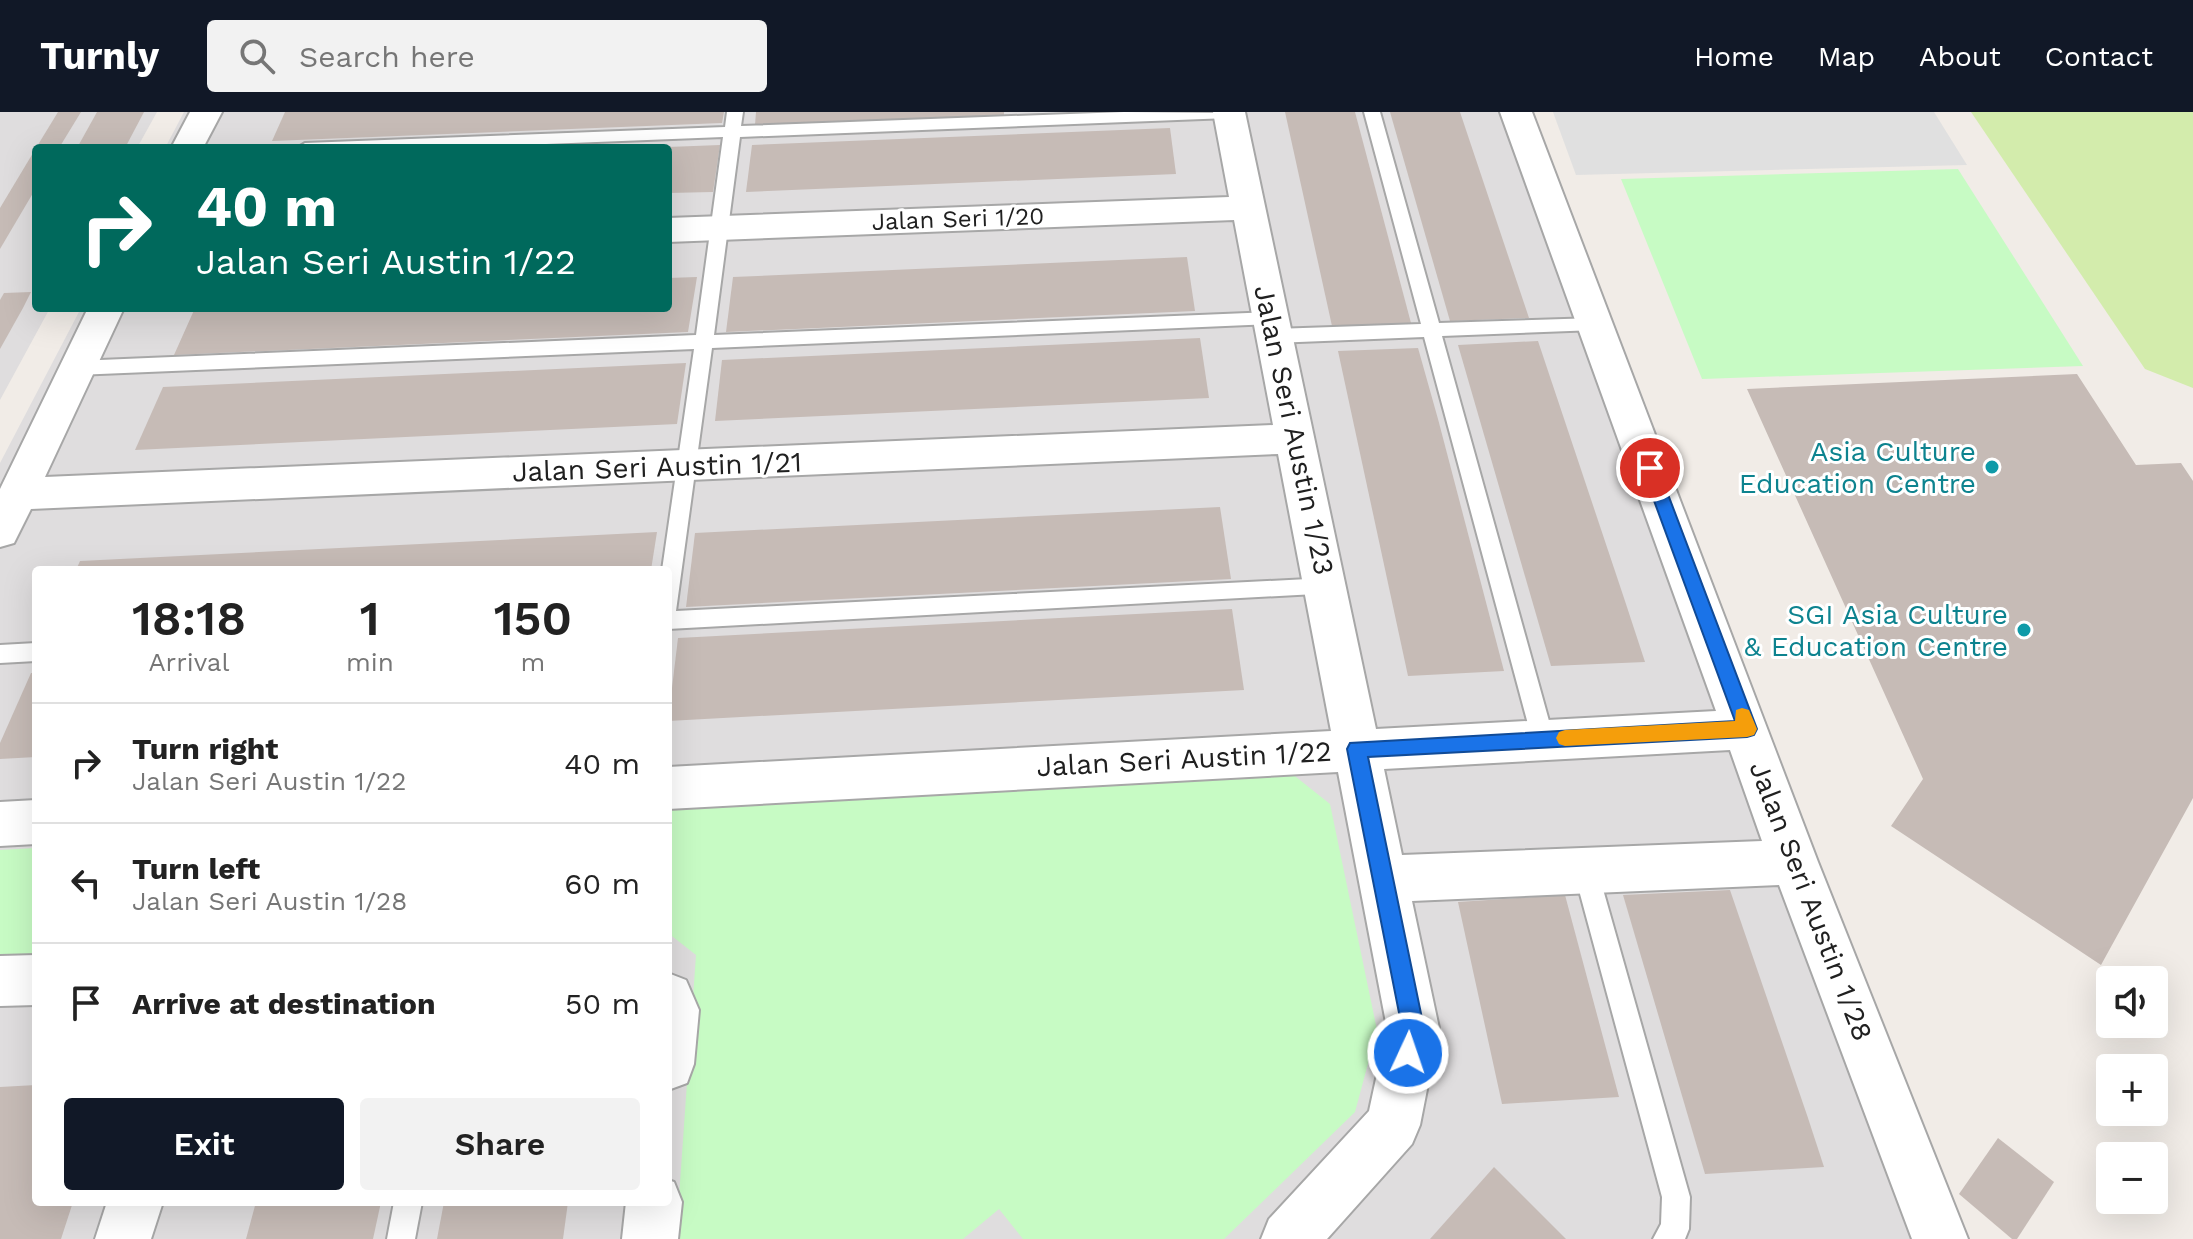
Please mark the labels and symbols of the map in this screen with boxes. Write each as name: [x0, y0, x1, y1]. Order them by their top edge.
street label: Jalan Seri 1/20: [871, 202, 1045, 236]
street label: Jalan Seri Austin 1/23: [1247, 282, 1341, 578]
pin: [1616, 434, 1684, 502]
place label: Asia Culture Education Centre: [1739, 435, 1976, 500]
street label: Jalan Seri Austin 1/21: [511, 445, 803, 489]
marker: Asia Culture Education Centre: [1983, 458, 2001, 476]
place label: SGI Asia Culture & Education Centre: [1744, 598, 2008, 663]
marker: SGI Asia Culture & Education Centre: [2015, 621, 2033, 639]
street label: Jalan Seri Austin 1/22: [1036, 735, 1332, 783]
street label: Jalan Seri Austin 1/28: [1742, 757, 1880, 1045]
position arrow: [1366, 1011, 1450, 1095]

